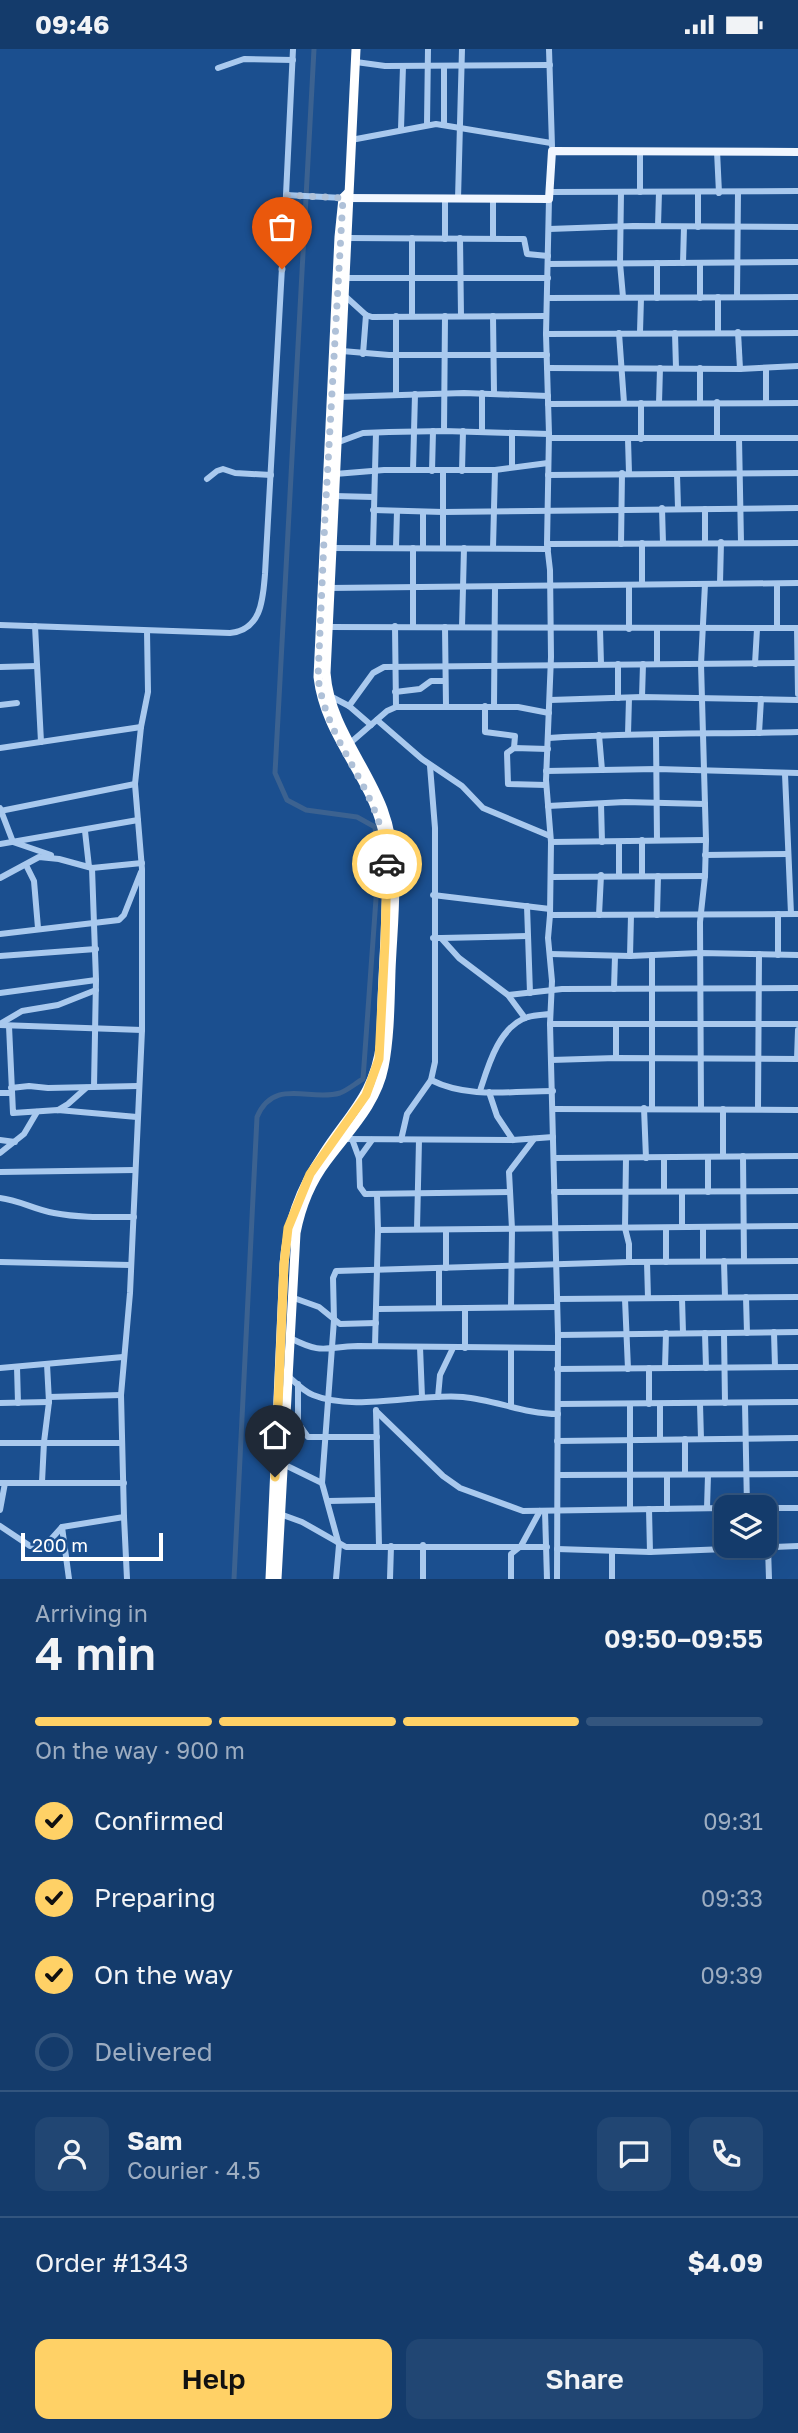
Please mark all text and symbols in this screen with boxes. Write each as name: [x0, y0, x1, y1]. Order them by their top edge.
text: 09:46: [35, 9, 110, 40]
pin: [252, 197, 312, 269]
icon: bag: [263, 208, 301, 246]
courier: [352, 829, 422, 899]
icon: car: [368, 845, 406, 883]
pin: [245, 1405, 305, 1477]
icon: home: [256, 1416, 294, 1454]
map controls: [714, 1495, 777, 1558]
button: layers: [714, 1495, 777, 1558]
scale bar: [21, 1530, 163, 1562]
text: 200 m: [32, 1533, 88, 1556]
text: Arriving in: [35, 1599, 148, 1627]
text: 09:50–09:55: [604, 1623, 763, 1654]
text: 4 min: [35, 1625, 156, 1680]
text: On the way · 900 m: [35, 1736, 245, 1764]
icon: check: [35, 1802, 73, 1840]
text: Confirmed: [94, 1805, 224, 1836]
text: 09:31: [703, 1807, 763, 1835]
icon: check: [35, 1879, 73, 1917]
text: Preparing: [94, 1882, 216, 1913]
text: 09:33: [701, 1884, 763, 1912]
icon: check: [35, 1956, 73, 1994]
text: On the way: [94, 1959, 233, 1990]
text: 09:39: [701, 1961, 763, 1989]
text: Delivered: [94, 2036, 213, 2067]
button: person: [35, 2117, 109, 2191]
button: chat: [597, 2117, 671, 2191]
button: phone: [689, 2117, 763, 2191]
text: Sam: [127, 2125, 182, 2156]
text: Courier · 4.5: [127, 2156, 260, 2184]
text: Order #1343: [35, 2247, 188, 2278]
text: $4.09: [688, 2247, 763, 2278]
button: Help: [35, 2339, 392, 2419]
button: Share: [406, 2339, 763, 2419]

